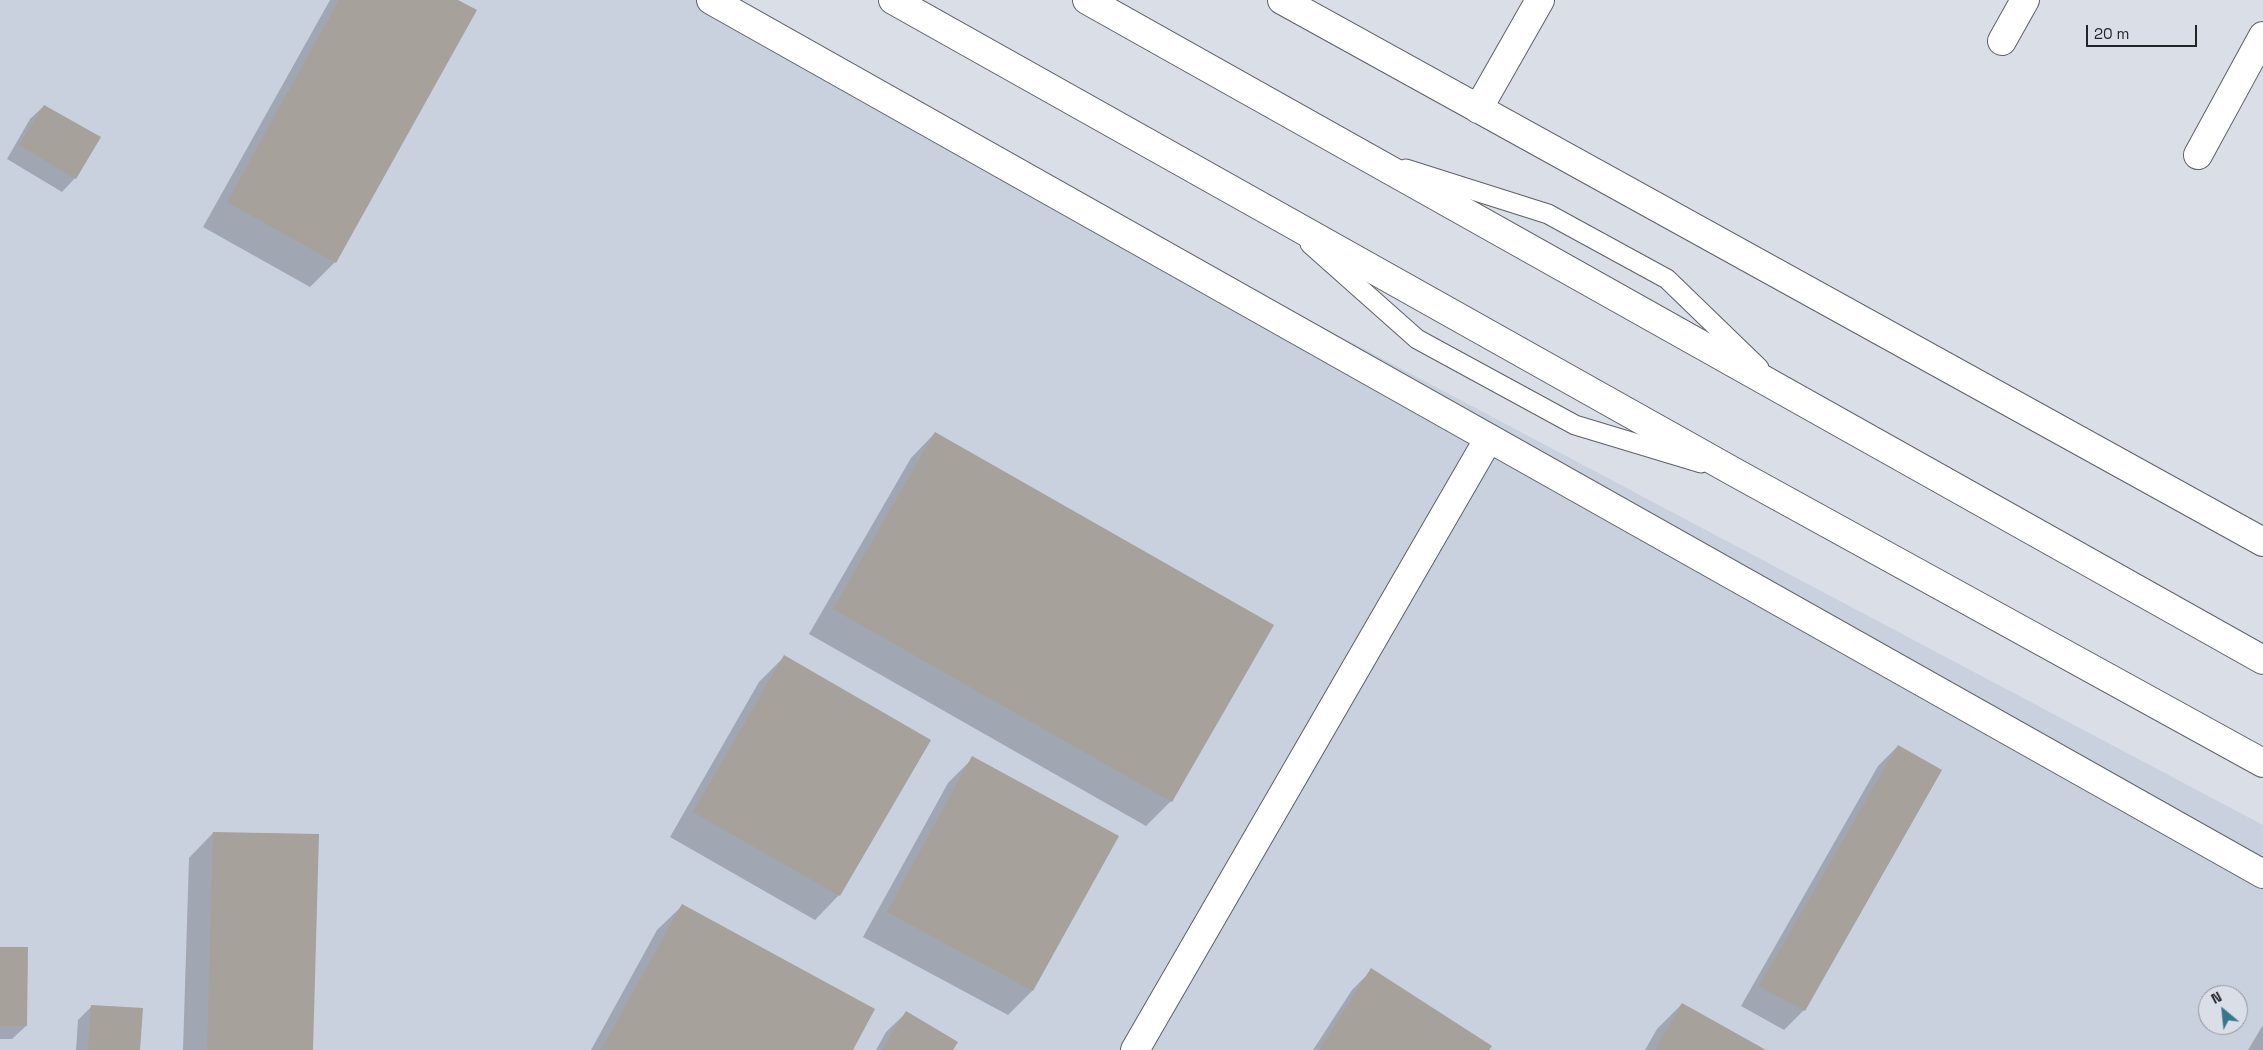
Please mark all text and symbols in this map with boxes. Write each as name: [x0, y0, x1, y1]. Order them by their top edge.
scale bar: [2088, 15, 2199, 47]
text: 20 m: [2094, 24, 2129, 43]
north arrow: [2198, 985, 2248, 1035]
text: N: [2208, 987, 2225, 1008]

